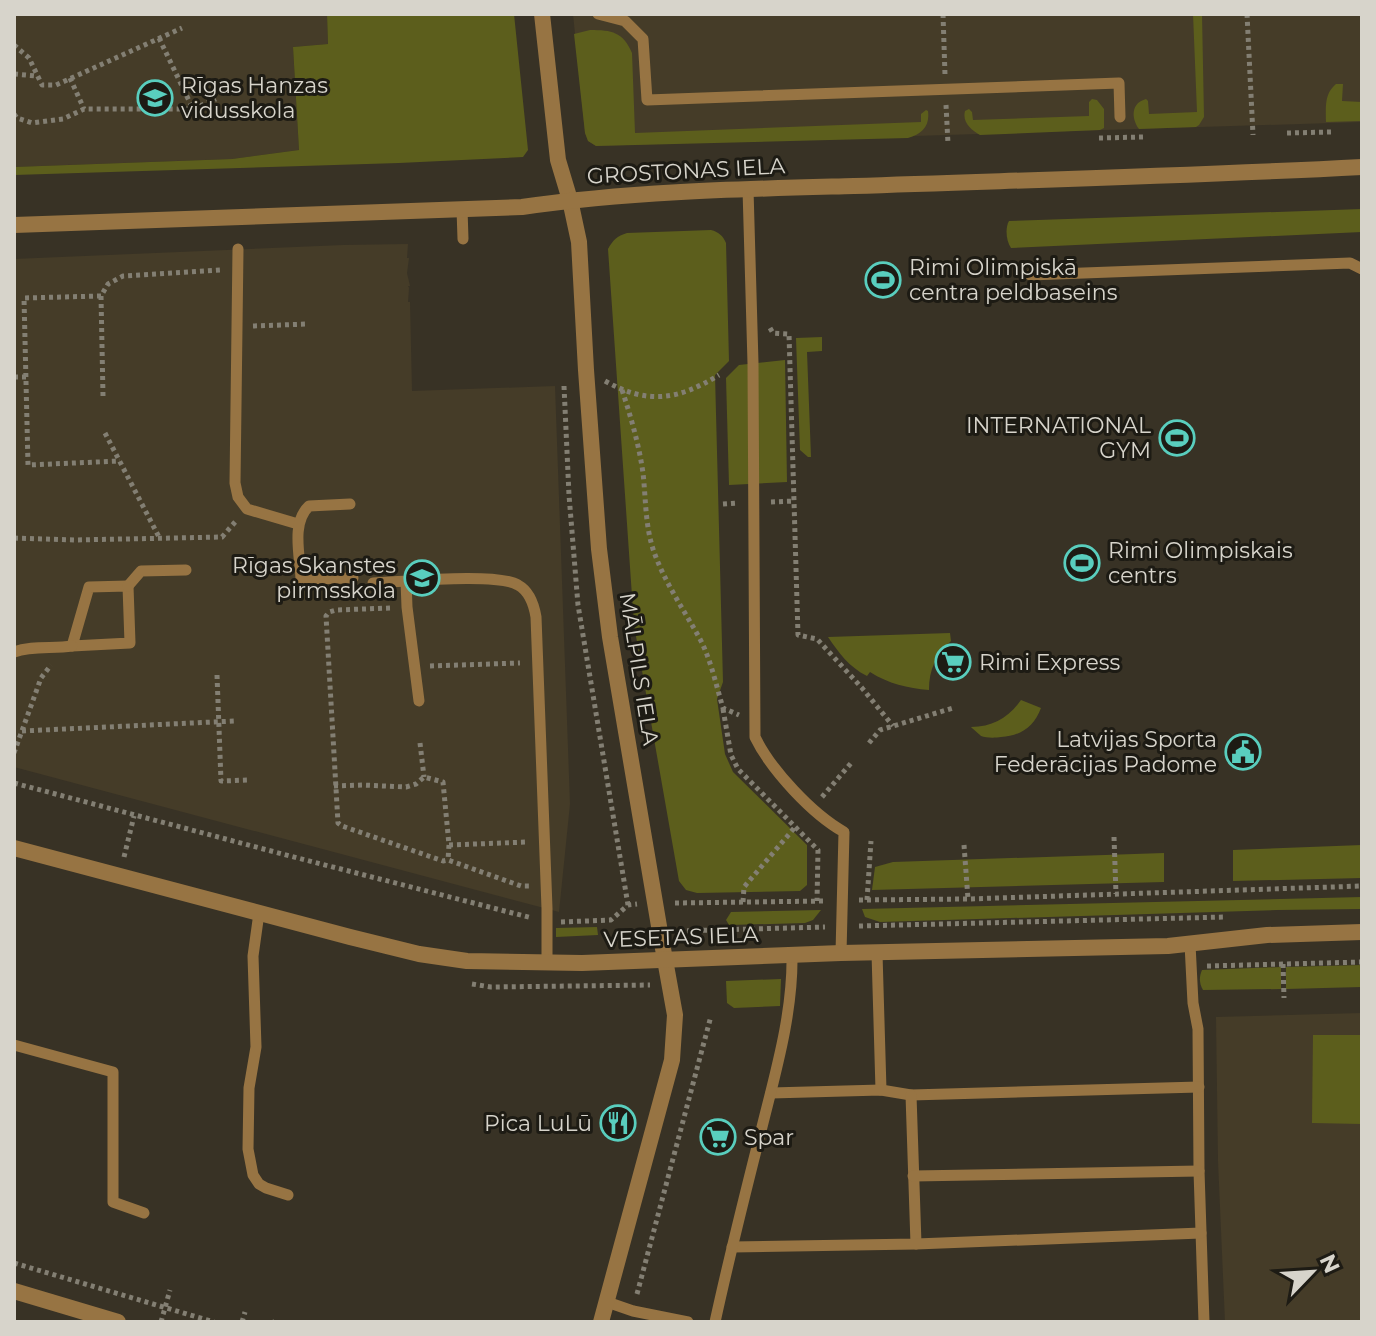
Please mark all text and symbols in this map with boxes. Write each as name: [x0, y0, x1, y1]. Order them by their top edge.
place label: Rīgas Hanzas vidusskola: [181, 72, 328, 124]
school or university icon: Rīgas Hanzas vidusskola: [136, 79, 174, 117]
street label: GROSTONAS IELA: [586, 152, 786, 190]
place label: Rimi Olimpiskā centra peldbaseins: [909, 254, 1118, 306]
sports icon: Rimi Olimpiskā centra peldbaseins: [864, 261, 902, 299]
place label: INTERNATIONAL GYM: [966, 412, 1151, 464]
sports icon: INTERNATIONAL GYM: [1158, 419, 1196, 457]
place label: Rimi Olimpiskais centrs: [1108, 537, 1293, 589]
sports icon: Rimi Olimpiskais centrs: [1063, 544, 1101, 582]
place label: Rīgas Skanstes pirmsskola: [232, 552, 396, 604]
school or university icon: Rīgas Skanstes pirmsskola: [403, 559, 441, 597]
street label: MĀLPILS IELA: [614, 591, 664, 747]
supermarket icon: Rimi Express: [934, 643, 972, 681]
place label: Rimi Express: [979, 649, 1120, 676]
place label: Latvijas Sporta Federācijas Padome: [994, 726, 1217, 778]
public building icon: Latvijas Sporta Federācijas Padome: [1224, 733, 1262, 771]
street label: VESETAS IELA: [603, 921, 759, 953]
restaurant icon: Pica LuLū: [599, 1104, 637, 1142]
place label: Pica LuLū: [484, 1110, 592, 1137]
supermarket icon: Spar: [699, 1118, 737, 1156]
place label: Spar: [744, 1124, 794, 1151]
north arrow: [1272, 1232, 1352, 1312]
text: N: [1314, 1250, 1346, 1278]

